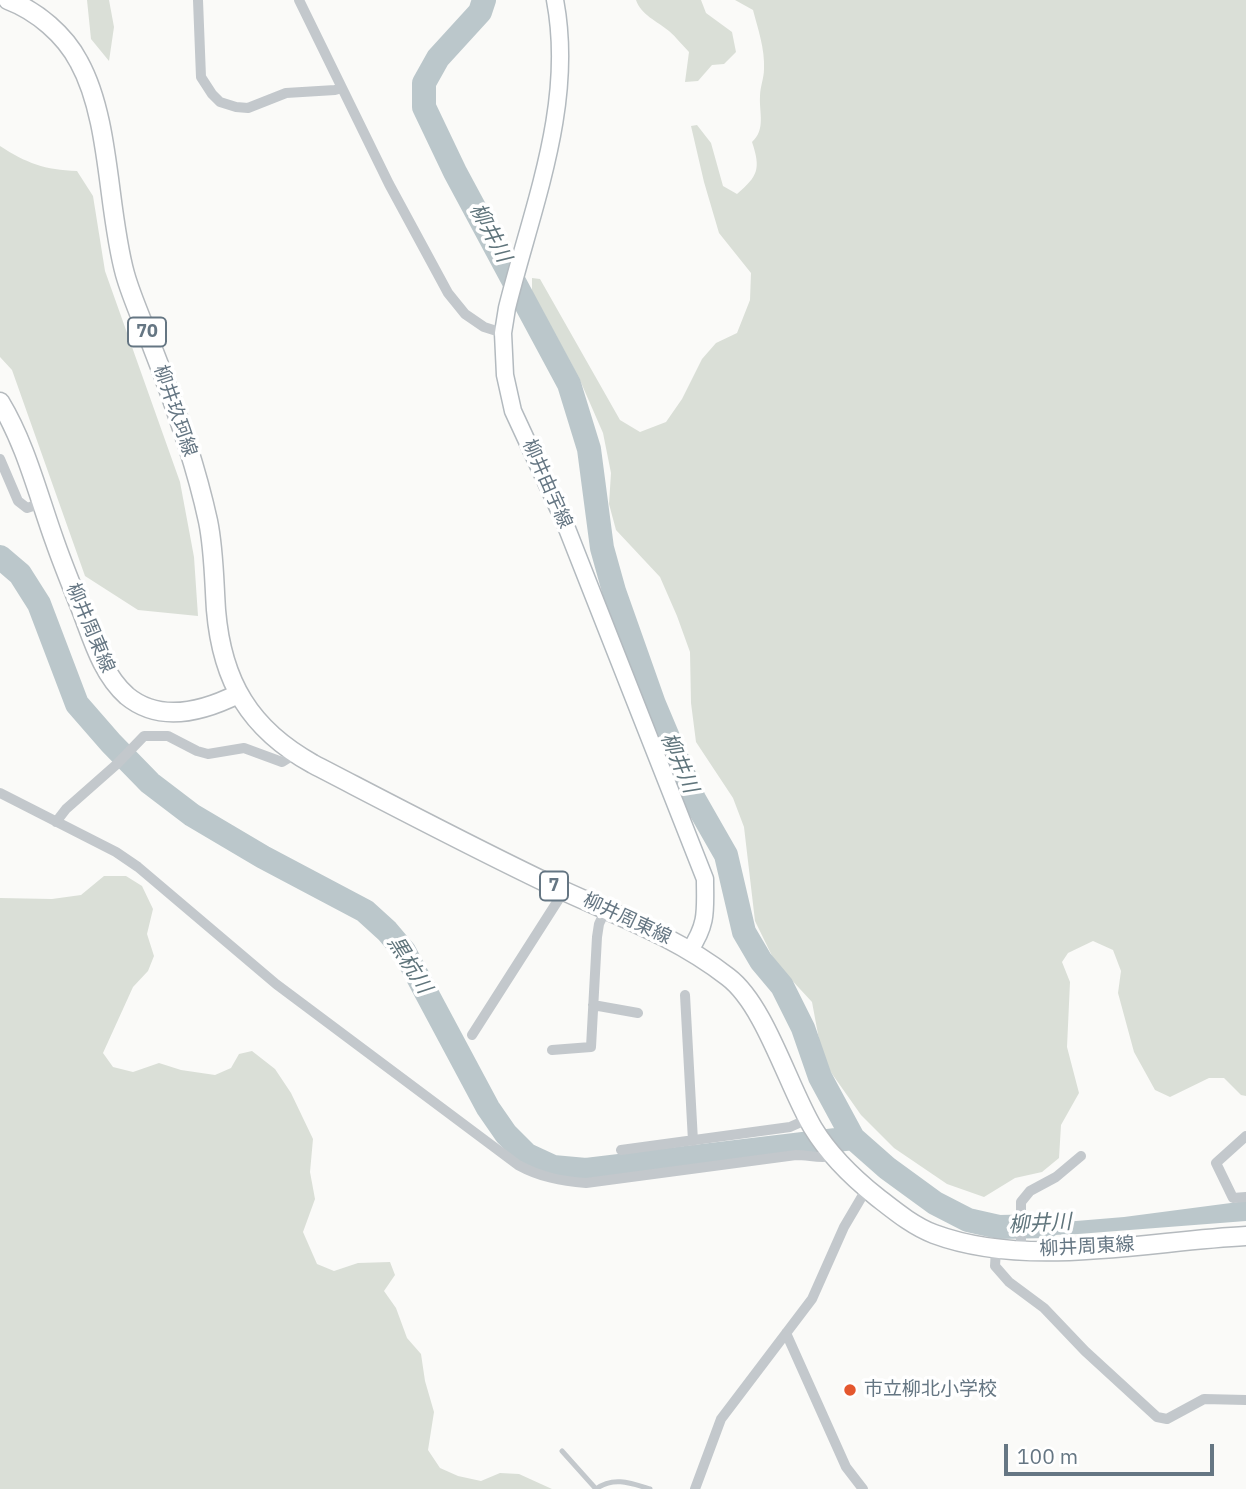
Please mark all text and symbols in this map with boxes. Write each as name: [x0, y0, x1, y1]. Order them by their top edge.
water label: 柳井川: [464, 199, 516, 267]
road number: 70: [128, 318, 166, 346]
street label: 柳井玖珂線: [149, 362, 201, 460]
street label: 柳井由宇線: [517, 436, 577, 532]
street label: 柳井周東線: [61, 580, 119, 676]
water label: 柳井川: [655, 729, 703, 797]
road number: 7: [540, 872, 568, 900]
street label: 柳井周東線: [579, 889, 675, 949]
water label: 黒杭川: [382, 932, 436, 998]
water label: 柳井川: [1008, 1210, 1072, 1238]
street label: 柳井周東線: [1039, 1233, 1135, 1261]
place label: 市立柳北小学校: [864, 1379, 997, 1401]
marker: 市立柳北小学校: [842, 1382, 858, 1398]
scale bar: [1008, 1430, 1218, 1474]
text: 100 m: [1017, 1442, 1078, 1470]

